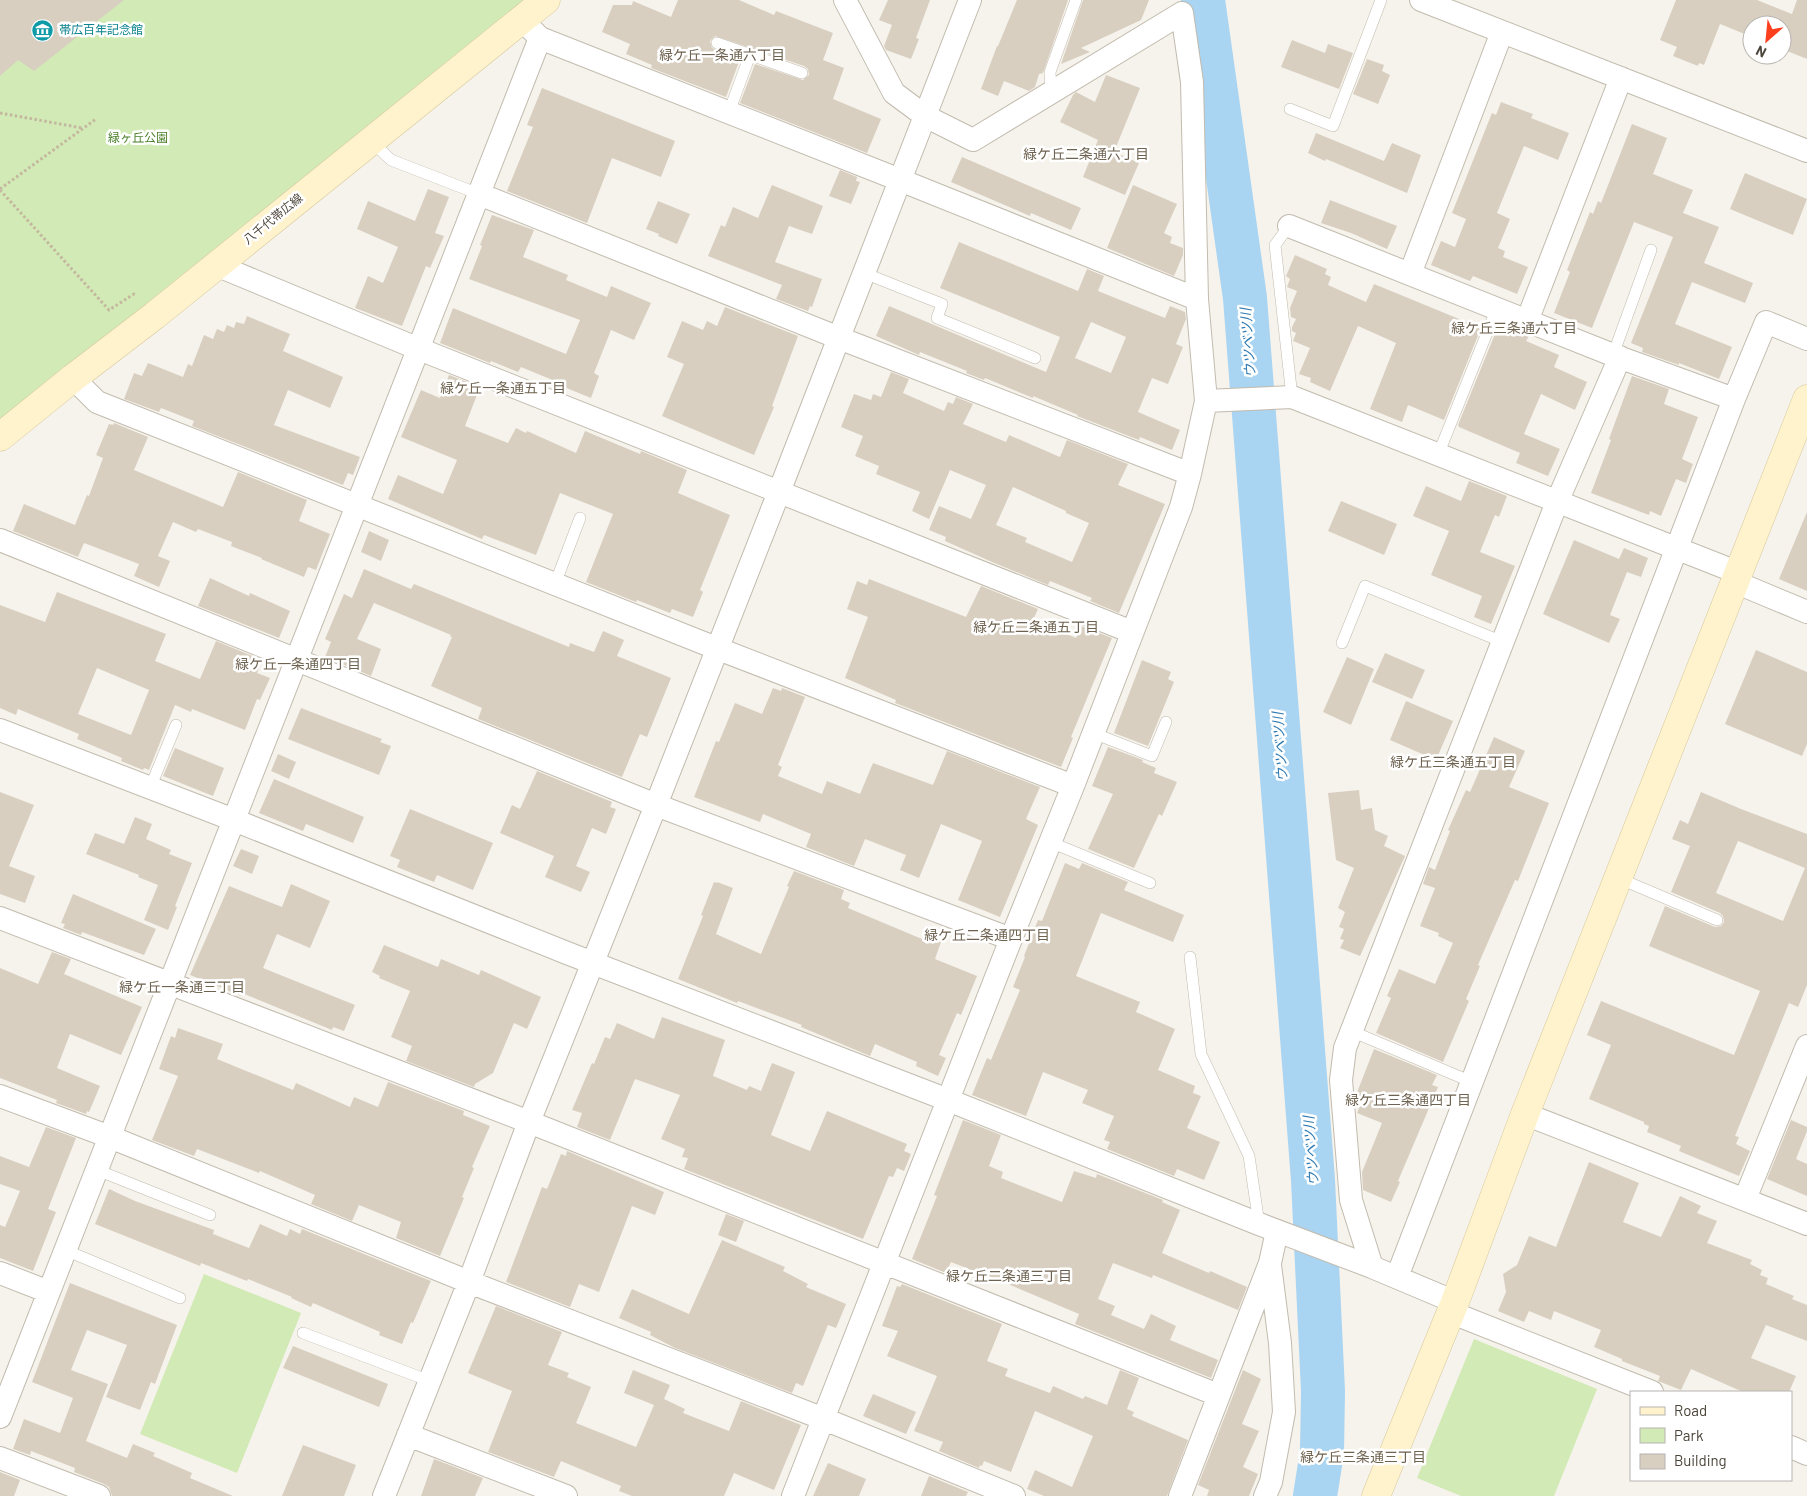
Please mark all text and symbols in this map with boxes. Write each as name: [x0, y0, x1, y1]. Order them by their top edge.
north arrow: [1742, 15, 1792, 65]
museum icon: 帯広百年記念館: [31, 18, 55, 42]
place label: 帯広百年記念館: [59, 22, 143, 36]
text: N: [1753, 42, 1769, 62]
district label: 緑ケ丘一条通六丁目: [659, 46, 785, 63]
park label: 緑ヶ丘公園: [108, 130, 168, 144]
district label: 緑ケ丘二条通六丁目: [1023, 145, 1149, 162]
street label: 八千代帯広線: [240, 190, 305, 246]
water label: ウツベツ川: [1236, 306, 1258, 379]
district label: 緑ケ丘三条通六丁目: [1451, 319, 1577, 336]
district label: 緑ケ丘一条通五丁目: [440, 379, 566, 396]
district label: 緑ケ丘二条通五丁目: [973, 618, 1099, 635]
district label: 緑ケ丘一条通四丁目: [235, 655, 361, 672]
water label: ウツベツ川: [1268, 710, 1290, 783]
district label: 緑ケ丘三条通五丁目: [1390, 753, 1516, 770]
district label: 緑ケ丘二条通四丁目: [924, 926, 1050, 943]
district label: 緑ケ丘一条通三丁目: [119, 978, 245, 995]
district label: 緑ケ丘三条通四丁目: [1345, 1091, 1471, 1108]
water label: ウツベツ川: [1299, 1114, 1321, 1187]
district label: 緑ケ丘二条通三丁目: [946, 1267, 1072, 1284]
legend: [1630, 1391, 1792, 1481]
text: Road: [1674, 1401, 1707, 1419]
text: Park: [1674, 1426, 1704, 1444]
district label: 緑ケ丘三条通三丁目: [1300, 1448, 1426, 1465]
text: Building: [1674, 1451, 1727, 1469]

